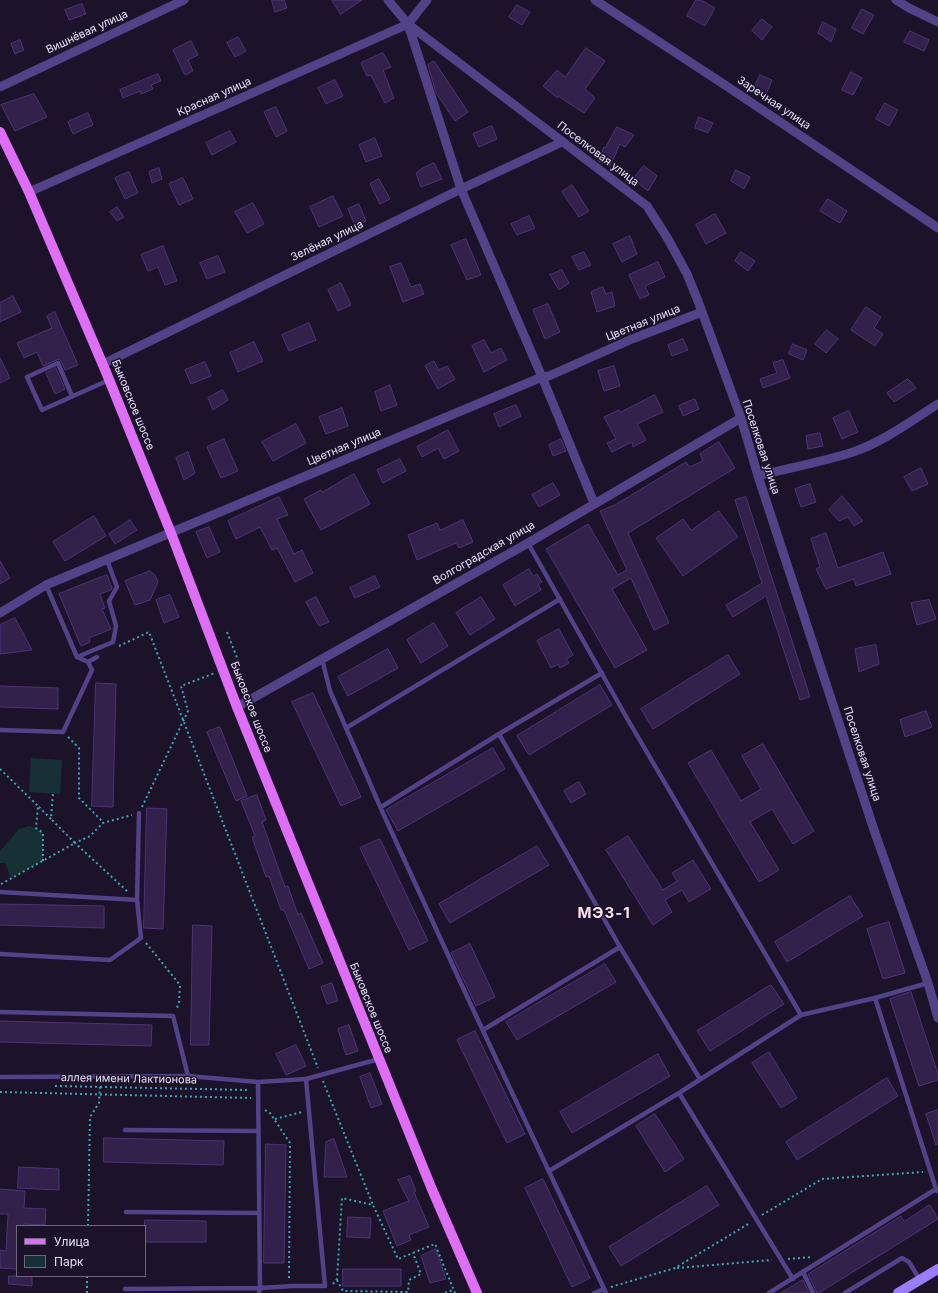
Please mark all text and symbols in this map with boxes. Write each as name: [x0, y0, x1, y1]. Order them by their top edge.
street label: Вишнёвая улица: [44, 7, 130, 57]
street label: Заречная улица: [735, 74, 813, 132]
street label: Красная улица: [175, 75, 253, 119]
street label: Поселковая улица: [555, 119, 641, 189]
street label: Зелёная улица: [289, 218, 365, 264]
street label: Цветная улица: [604, 302, 682, 344]
street label: Быковское шоссе: [109, 358, 157, 452]
street label: Поселковая улица: [739, 398, 783, 496]
street label: Цветная улица: [305, 425, 383, 469]
street label: Волгоградская улица: [431, 519, 537, 587]
street label: Быковское шоссе: [228, 660, 274, 754]
street label: Поселковая улица: [840, 705, 884, 803]
district label: МЭЗ-1: [577, 904, 631, 922]
street label: Быковское шоссе: [347, 961, 395, 1055]
street label: аллея имени Лактионова: [61, 1071, 197, 1087]
legend: [16, 1225, 146, 1277]
text: Улица: [54, 1234, 89, 1249]
text: Парк: [54, 1254, 84, 1269]

